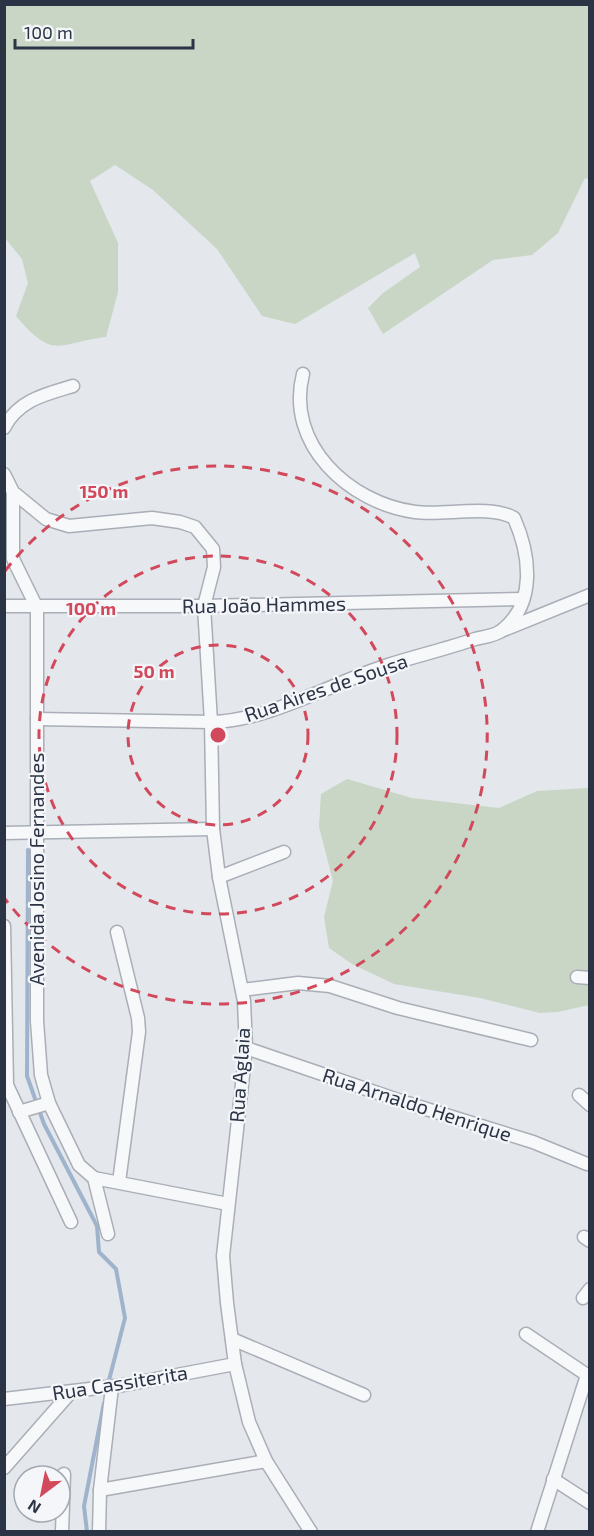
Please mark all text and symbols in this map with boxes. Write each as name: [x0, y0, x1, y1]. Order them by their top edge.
scale bar: [15, 12, 194, 50]
text: 100 m: [24, 21, 73, 43]
text: 150 m: [80, 480, 128, 502]
street label: Rua João Hammes: [182, 591, 346, 617]
text: 100 m: [66, 597, 116, 619]
street label: Rua Aires de Sousa: [241, 648, 410, 726]
text: 50 m: [133, 660, 175, 682]
centre of rings: [208, 725, 228, 745]
street label: Avenida Josino Fernandes: [24, 753, 48, 985]
street label: Rua Aglaia: [224, 1027, 254, 1123]
street label: Rua Arnaldo Henrique: [320, 1062, 515, 1146]
street label: Rua Cassiterita: [50, 1359, 189, 1405]
north arrow: [12, 1464, 72, 1524]
text: N: [24, 1496, 44, 1518]

